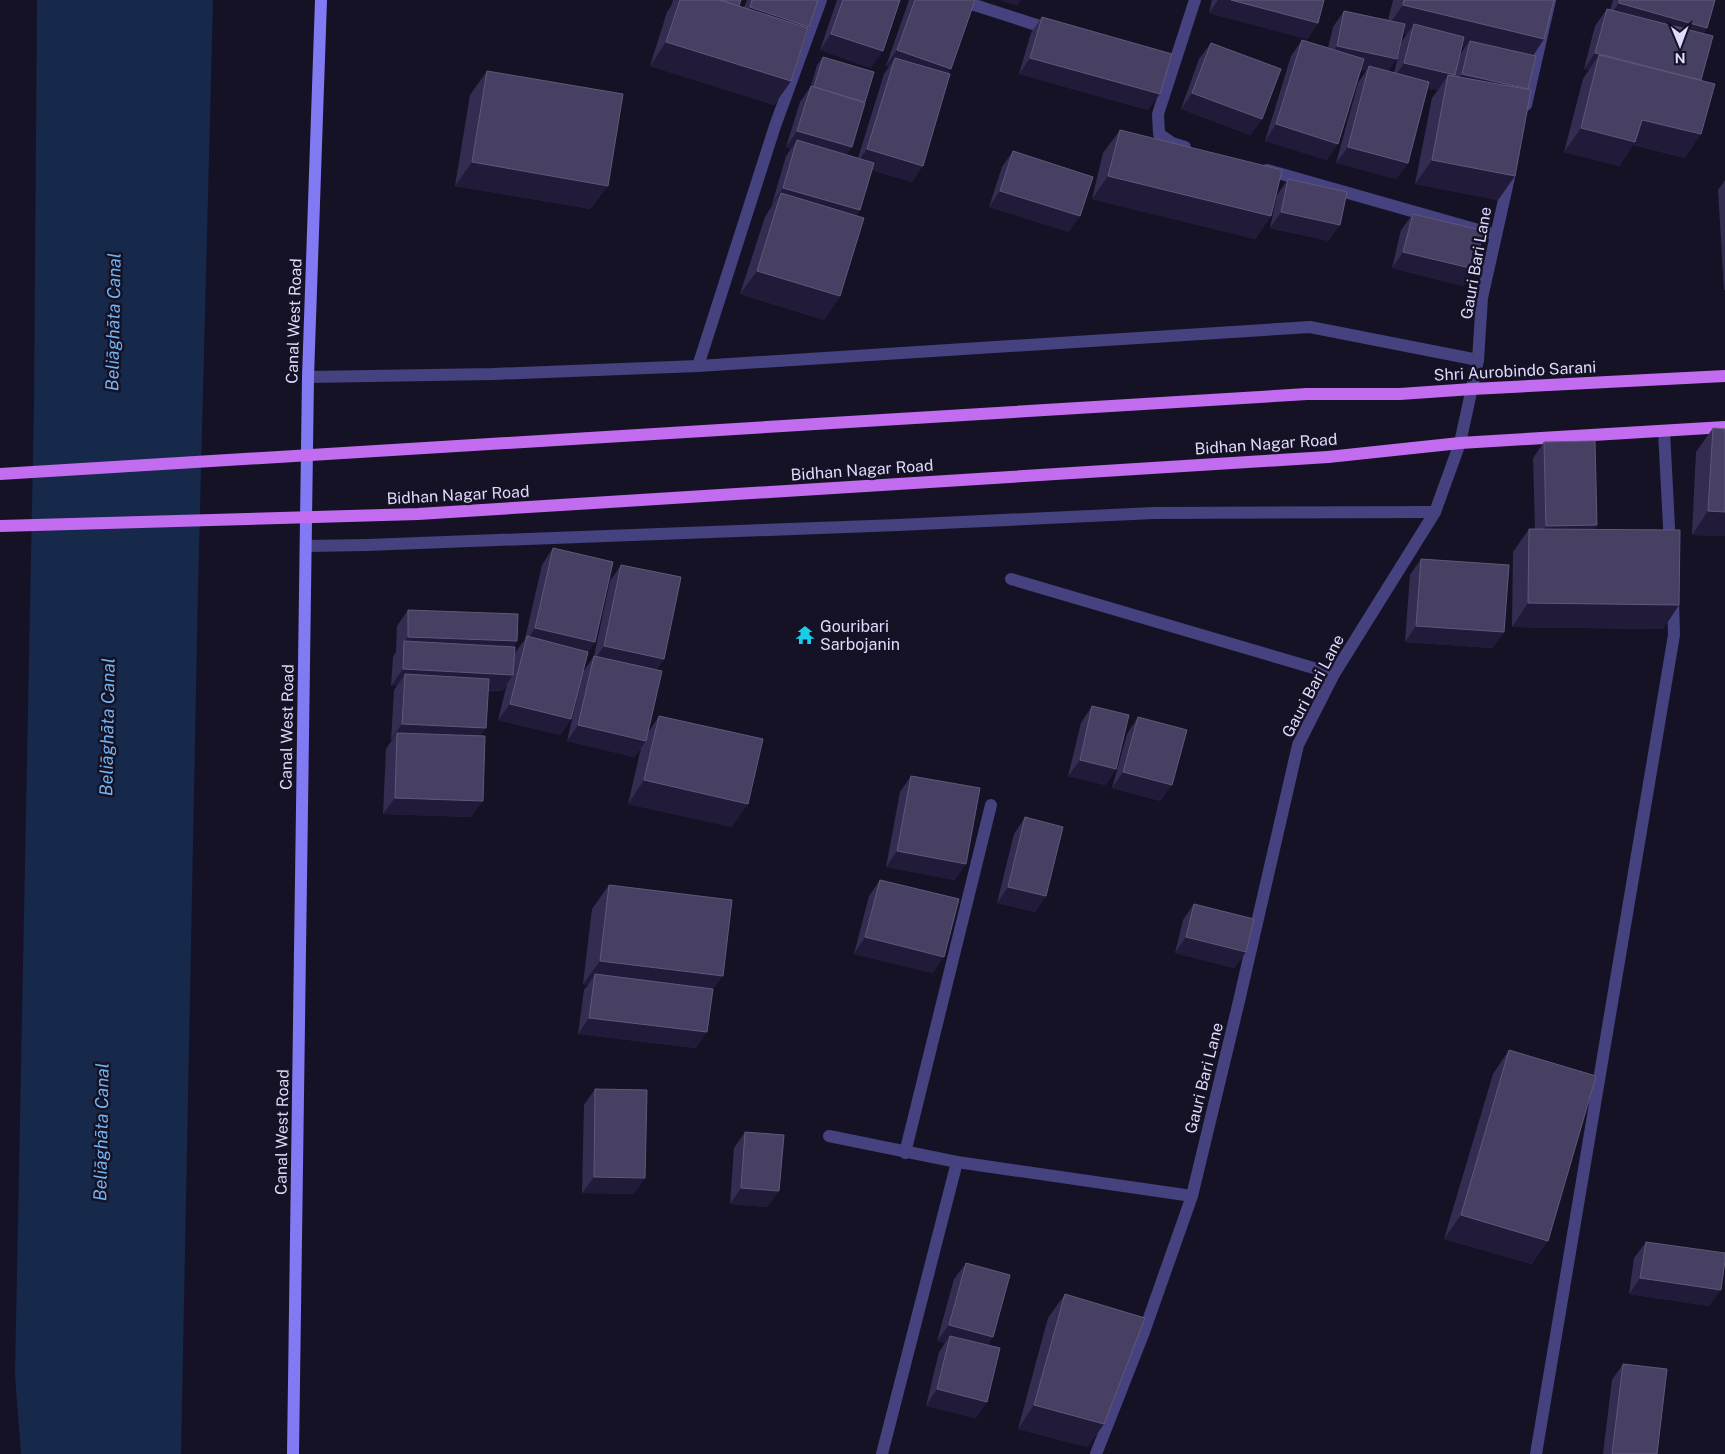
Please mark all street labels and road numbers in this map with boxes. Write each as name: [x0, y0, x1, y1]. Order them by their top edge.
street label: Gauri Bari Lane: [1457, 205, 1495, 321]
street label: Canal West Road: [282, 258, 306, 384]
street label: Shri Aurobindo Sarani: [1433, 357, 1597, 385]
street label: Bidhan Nagar Road: [1194, 430, 1338, 458]
street label: Bidhan Nagar Road: [790, 456, 934, 484]
street label: Bidhan Nagar Road: [386, 482, 530, 508]
street label: Gauri Bari Lane: [1278, 631, 1348, 741]
street label: Canal West Road: [276, 664, 298, 790]
street label: Gauri Bari Lane: [1181, 1020, 1227, 1136]
street label: Canal West Road: [271, 1069, 293, 1195]

